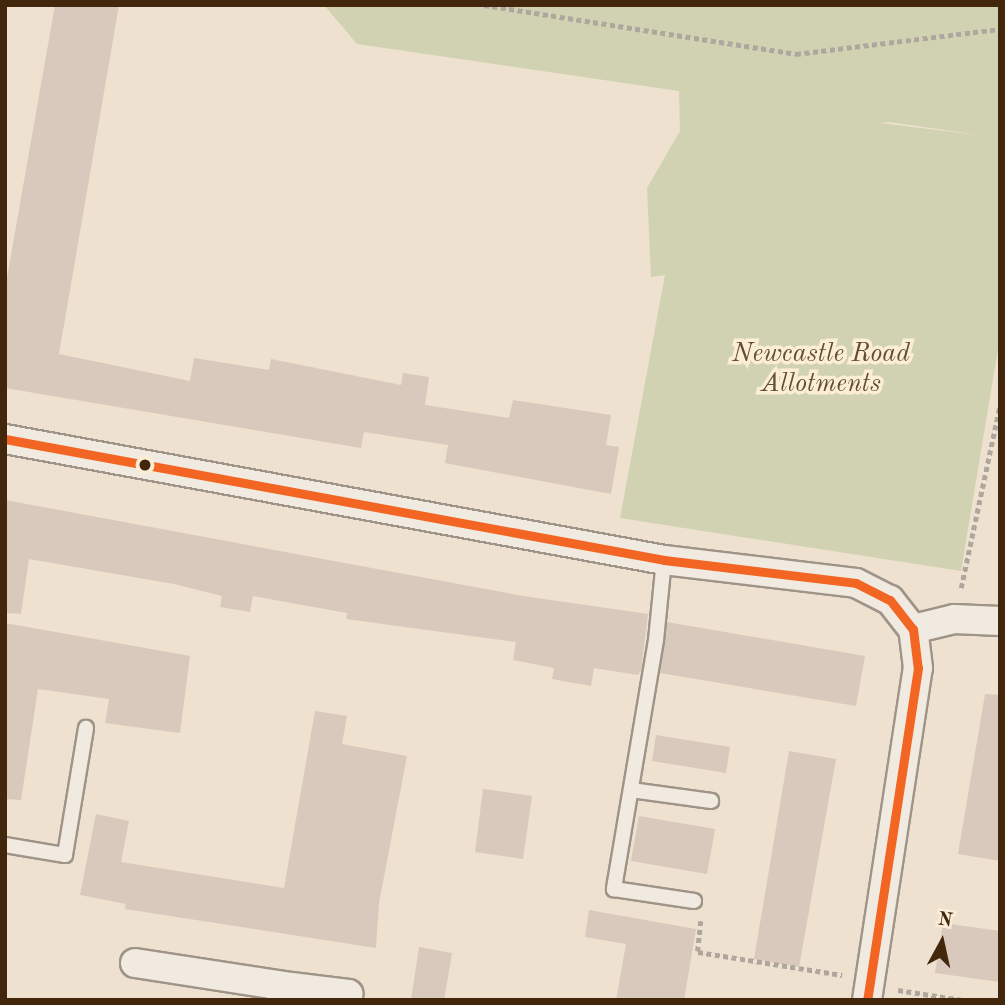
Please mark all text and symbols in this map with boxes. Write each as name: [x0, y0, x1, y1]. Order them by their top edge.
park label: Newcastle Road Allotments: [732, 339, 910, 400]
unlabelled marker: [138, 458, 152, 472]
north arrow: [907, 907, 977, 977]
text: N: [936, 910, 954, 931]

